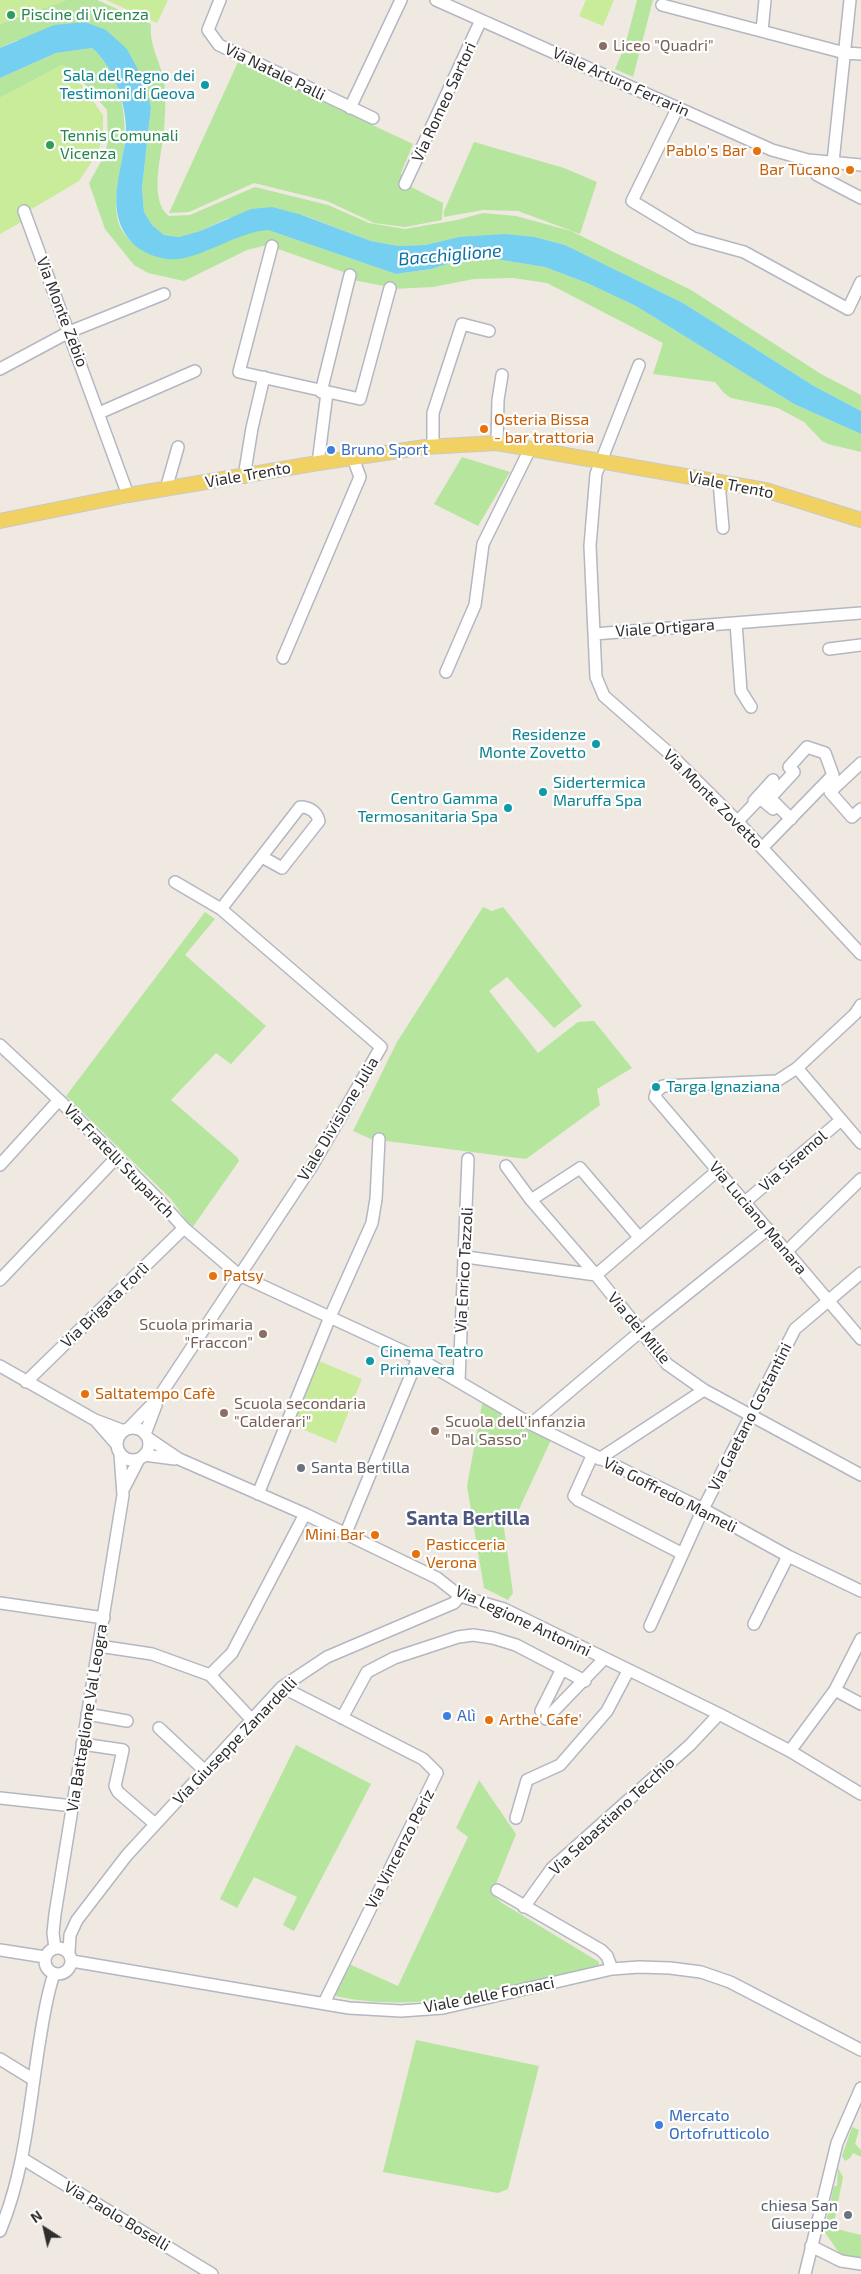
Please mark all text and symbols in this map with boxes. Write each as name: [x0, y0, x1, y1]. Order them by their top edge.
place label: Piscine di Vicenza: [21, 5, 149, 25]
marker: Piscine di Vicenza: [5, 9, 17, 21]
place label: Liceo "Quadri": [613, 36, 714, 56]
street label: Via Natale Palli: [222, 39, 328, 105]
street label: Via Romeo Sartori: [408, 39, 480, 165]
marker: Liceo "Quadri": [597, 40, 609, 52]
street label: Viale Arturo Ferrarin: [549, 43, 693, 121]
place label: Sala del Regno dei Testimoni di Geova: [59, 66, 195, 104]
marker: Sala del Regno dei Testimoni di Geova: [199, 79, 211, 91]
place label: Tennis Comunali Vicenza: [60, 126, 178, 164]
marker: Tennis Comunali Vicenza: [44, 139, 56, 151]
place label: Pablo's Bar: [666, 141, 747, 161]
marker: Pablo's Bar: [751, 145, 763, 157]
place label: Bar Tucano: [759, 160, 840, 180]
marker: Bar Tucano: [844, 164, 856, 176]
water label: Bacchiglione: [397, 240, 503, 270]
street label: Via Monte Zebio: [32, 254, 92, 370]
place label: Osteria Bissa - bar trattoria: [494, 410, 594, 448]
marker: Osteria Bissa - bar trattoria: [478, 423, 490, 435]
place label: Bruno Sport: [341, 440, 428, 460]
marker: Bruno Sport: [325, 444, 337, 456]
street label: Viale Trento: [204, 458, 292, 492]
street label: Viale Trento: [687, 467, 775, 503]
street label: Viale Ortigara: [615, 615, 715, 641]
place label: Residenze Monte Zovetto: [479, 725, 586, 763]
marker: Residenze Monte Zovetto: [590, 738, 602, 750]
street label: Via Monte Zovetto: [659, 745, 767, 853]
place label: Sidertermica Maruffa Spa: [553, 773, 646, 811]
marker: Sidertermica Maruffa Spa: [537, 786, 549, 798]
place label: Centro Gamma Termosanitaria Spa: [358, 789, 498, 827]
marker: Centro Gamma Termosanitaria Spa: [502, 802, 514, 814]
street label: Viale Divisione Julia: [293, 1054, 383, 1184]
place label: Targa Ignaziana: [666, 1077, 780, 1097]
marker: Targa Ignaziana: [650, 1081, 662, 1093]
street label: Via Fratelli Stuparich: [60, 1100, 178, 1222]
street label: Via Sisemol: [755, 1126, 831, 1196]
street label: Via Luciano Manara: [705, 1157, 811, 1279]
street label: Via Enrico Tazzoli: [451, 1207, 477, 1333]
street label: Via Brigata Forlì: [57, 1258, 153, 1352]
place label: Patsy: [223, 1266, 264, 1286]
marker: Patsy: [207, 1270, 219, 1282]
street label: Via dei Mille: [604, 1288, 674, 1368]
place label: Scuola primaria "Fraccon": [139, 1315, 253, 1353]
marker: Scuola primaria "Fraccon": [257, 1328, 269, 1340]
street label: Via Gaetano Costantini: [704, 1340, 796, 1494]
place label: Cinema Teatro Primavera: [380, 1342, 484, 1380]
marker: Cinema Teatro Primavera: [364, 1355, 376, 1367]
place label: Saltatempo Cafè: [95, 1384, 215, 1404]
marker: Saltatempo Cafè: [79, 1388, 91, 1400]
place label: Scuola secondaria "Calderari": [234, 1394, 366, 1432]
marker: Scuola secondaria "Calderari": [218, 1407, 230, 1419]
place label: Scuola dell'infanzia "Dal Sasso": [445, 1412, 586, 1450]
marker: Scuola dell'infanzia "Dal Sasso": [429, 1425, 441, 1437]
street label: Via Goffredo Mameli: [600, 1453, 740, 1537]
place label: Santa Bertilla: [311, 1458, 410, 1478]
marker: Santa Bertilla: [295, 1462, 307, 1474]
district label: Santa Bertilla: [406, 1508, 530, 1530]
place label: Mini Bar: [305, 1525, 365, 1545]
marker: Mini Bar: [369, 1529, 381, 1541]
place label: Pasticceria Verona: [426, 1535, 506, 1573]
marker: Pasticceria Verona: [410, 1548, 422, 1560]
street label: Via Legione Antonini: [452, 1581, 594, 1661]
street label: Via Battaglione Val Leogra: [63, 1623, 111, 1813]
street label: Via Giuseppe Zanardelli: [169, 1673, 301, 1809]
place label: Alì: [457, 1706, 476, 1726]
marker: Alì: [441, 1710, 453, 1722]
place label: Arthe' Cafe': [499, 1710, 582, 1730]
marker: Arthe' Cafe': [483, 1714, 495, 1726]
street label: Via Sebastiano Tecchio: [545, 1753, 679, 1879]
street label: Via Vincenzo Periz: [361, 1786, 439, 1912]
street label: Viale delle Fornaci: [422, 1973, 556, 2017]
place label: Mercato Ortofrutticolo: [669, 2106, 770, 2144]
marker: Mercato Ortofrutticolo: [653, 2119, 665, 2131]
street label: Via Paolo Boselli: [61, 2177, 173, 2255]
place label: chiesa San Giuseppe: [761, 2196, 838, 2234]
north arrow: [20, 2204, 70, 2254]
text: N: [27, 2206, 45, 2226]
marker: chiesa San Giuseppe: [842, 2209, 854, 2221]

